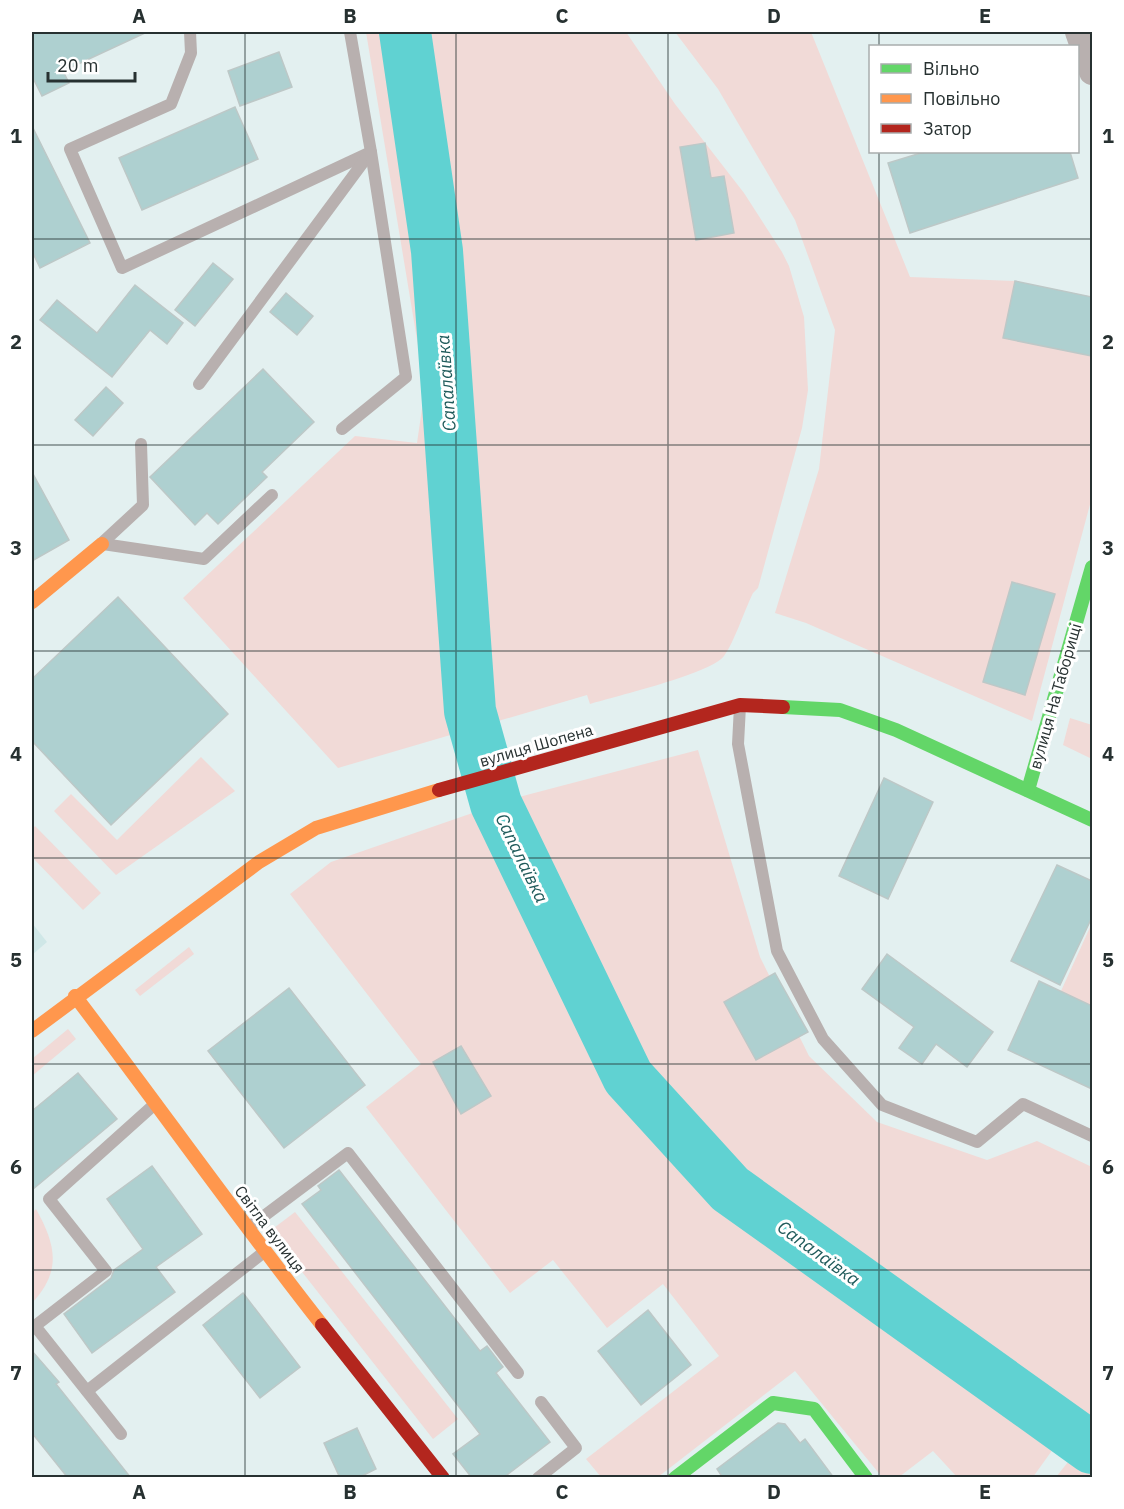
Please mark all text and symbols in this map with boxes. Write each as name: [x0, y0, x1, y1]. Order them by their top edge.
text: A: [132, 2, 146, 29]
text: B: [343, 2, 357, 29]
text: C: [555, 2, 569, 29]
text: D: [767, 2, 781, 29]
text: E: [979, 2, 991, 29]
scale bar: [48, 45, 135, 83]
legend: [869, 45, 1079, 153]
text: 20 m: [57, 54, 99, 77]
text: Вільно: [923, 57, 979, 80]
text: Повільно: [923, 87, 1000, 110]
text: Затор: [923, 117, 972, 140]
text: 1: [10, 122, 22, 149]
text: 1: [1102, 122, 1114, 149]
text: 2: [10, 328, 22, 355]
text: 2: [1102, 328, 1114, 355]
water label: Сапалаївка: [431, 334, 461, 432]
text: 3: [10, 534, 22, 561]
text: 3: [1102, 534, 1114, 561]
street label: вулиця На Таборищі: [1025, 621, 1085, 771]
street label: вулиця Шопена: [477, 719, 595, 771]
text: 4: [10, 740, 22, 767]
text: 4: [1102, 740, 1114, 767]
water label: Сапалаївка: [490, 810, 554, 906]
text: 5: [10, 946, 22, 973]
text: 5: [1102, 946, 1114, 973]
text: 6: [10, 1153, 22, 1180]
text: 6: [1102, 1153, 1114, 1180]
street label: Світла вулиця: [231, 1181, 309, 1277]
water label: Сапалаївка: [773, 1215, 865, 1291]
text: 7: [10, 1359, 22, 1386]
text: 7: [1102, 1359, 1114, 1386]
text: A: [132, 1478, 146, 1505]
text: B: [343, 1478, 357, 1505]
text: C: [555, 1478, 569, 1505]
text: D: [767, 1478, 781, 1505]
text: E: [979, 1478, 991, 1505]

